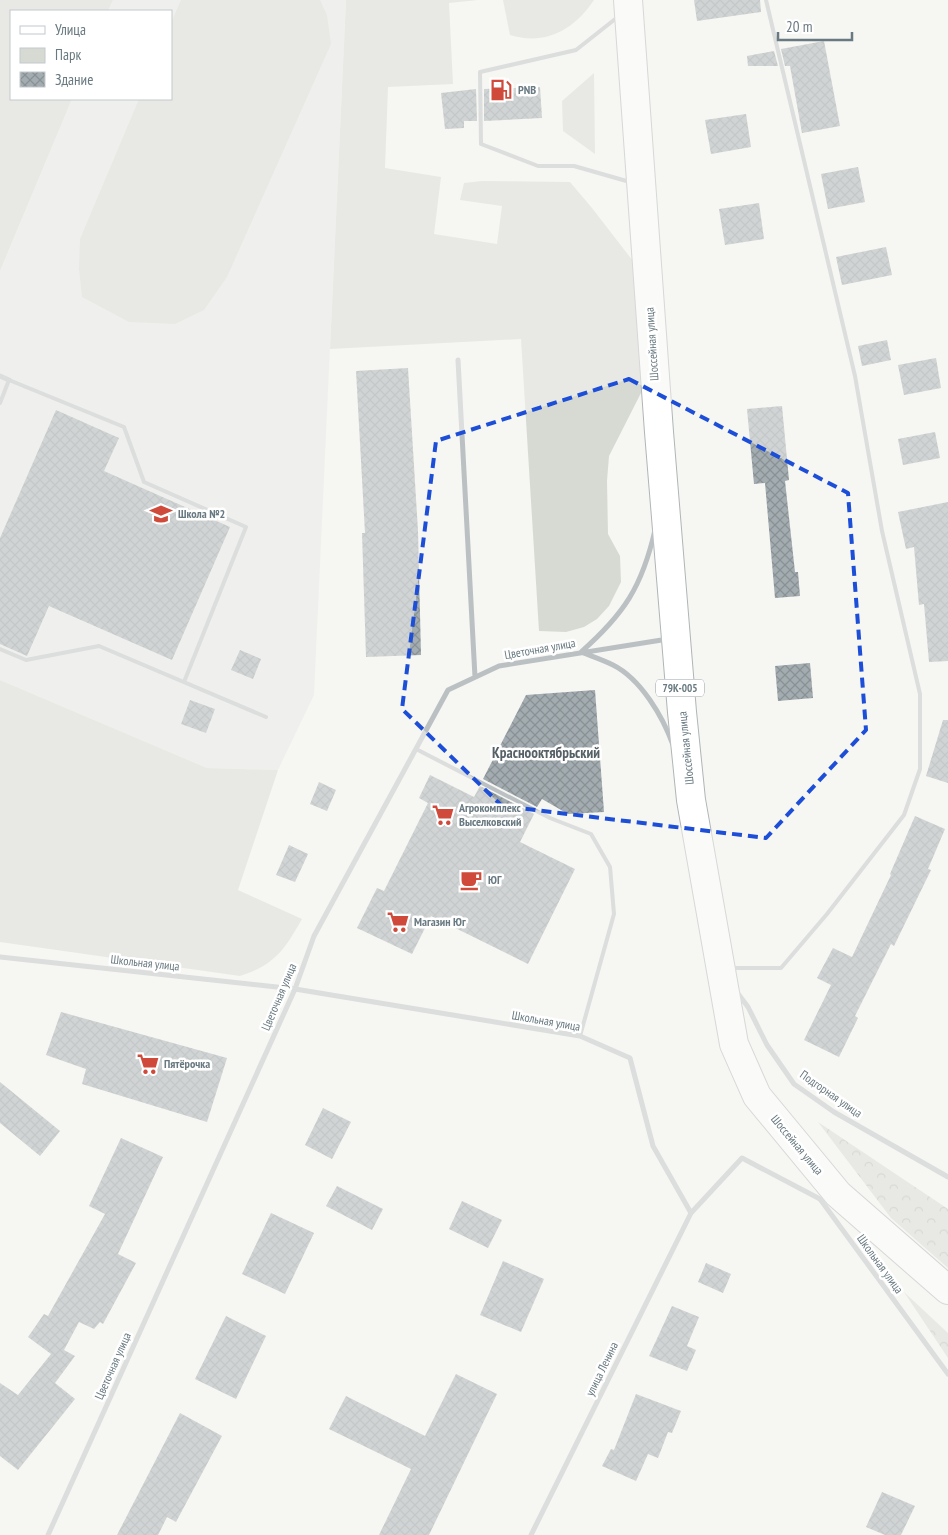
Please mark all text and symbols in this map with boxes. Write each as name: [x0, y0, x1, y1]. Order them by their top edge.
legend: [10, 10, 172, 100]
scale bar: [778, 10, 852, 42]
text: 20 m: [786, 17, 812, 36]
text: Улица: [55, 20, 86, 39]
text: Парк: [55, 45, 81, 64]
text: Здание: [55, 70, 93, 89]
fuel station icon: PNB: [488, 77, 514, 103]
place label: PNB: [518, 82, 536, 97]
street label: Шоссейная улица: [641, 307, 662, 381]
school or university icon: Школа №2: [148, 501, 174, 527]
place label: Школа №2: [178, 506, 225, 521]
street label: Цветочная улица: [503, 635, 577, 662]
road number: 79К-005: [656, 680, 704, 696]
street label: Шоссейная улица: [674, 710, 697, 785]
district label: Краснооктябрьский: [492, 743, 600, 762]
place label: Агрокомплекс Выселковский: [458, 800, 522, 829]
supermarket icon: Агрокомплекс Выселковский: [430, 802, 456, 828]
cafe icon: ЮГ: [458, 867, 484, 893]
place label: ЮГ: [488, 872, 502, 887]
supermarket icon: Магазин Юг: [385, 909, 411, 935]
place label: Магазин Юг: [414, 914, 466, 929]
street label: Школьная улица: [110, 951, 180, 974]
street label: Цветочная улица: [258, 961, 300, 1033]
street label: Школьная улица: [511, 1007, 582, 1034]
supermarket icon: Пятёрочка: [135, 1051, 161, 1077]
place label: Пятёрочка: [164, 1056, 210, 1071]
street label: Подгорная улица: [797, 1067, 865, 1121]
street label: Шоссейная улица: [768, 1112, 827, 1178]
street label: Школьная улица: [854, 1231, 907, 1296]
street label: Цветочная улица: [91, 1330, 134, 1402]
street label: улица Ленина: [582, 1339, 621, 1398]

